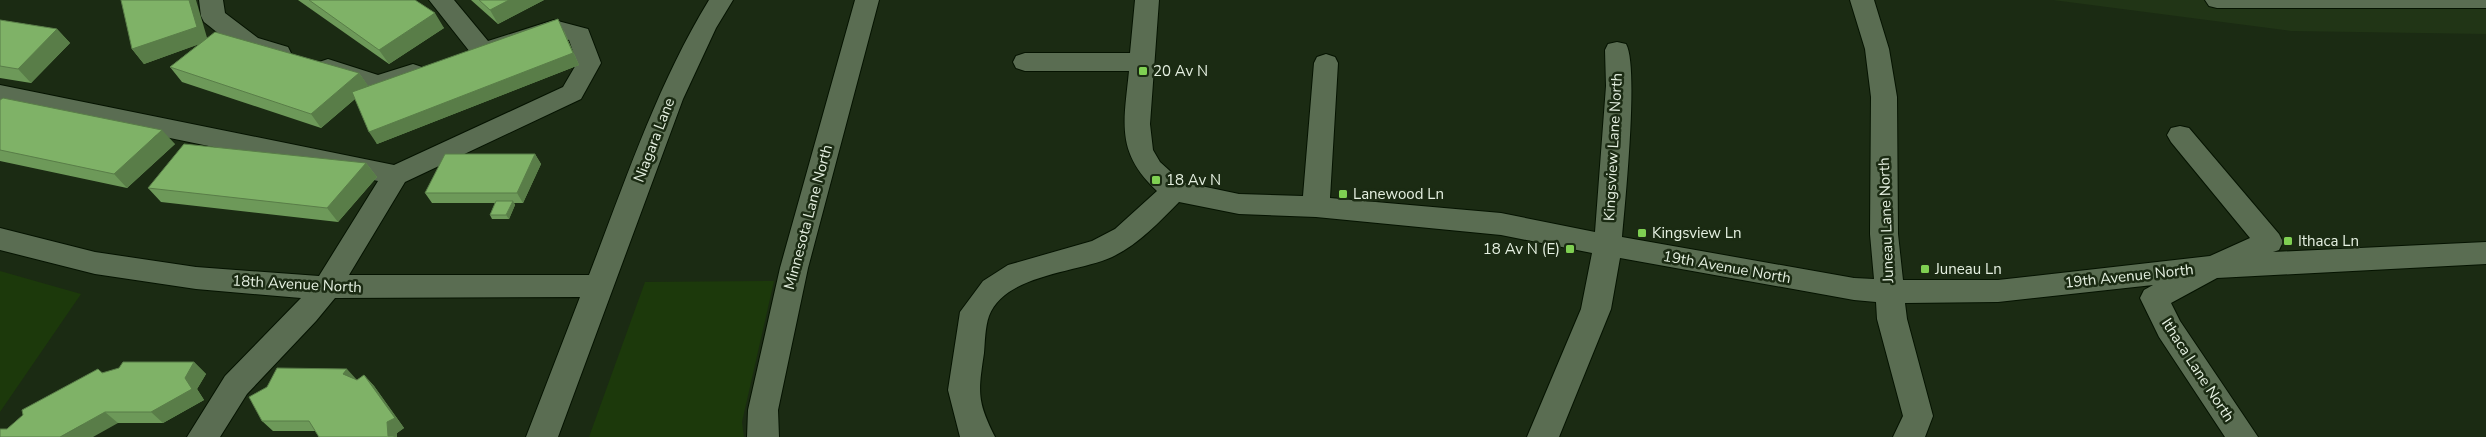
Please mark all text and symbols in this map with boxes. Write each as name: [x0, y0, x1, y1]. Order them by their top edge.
place label: 20 Av N: [1153, 61, 1208, 81]
marker: 20 Av N: [1137, 65, 1149, 77]
street label: Kingsview Lane North: [1599, 72, 1627, 222]
street label: Niagara Lane: [629, 95, 679, 185]
street label: Minnesota Lane North: [779, 142, 837, 292]
street label: Juneau Lane North: [1874, 157, 1898, 284]
place label: 18 Av N: [1166, 170, 1221, 190]
marker: 18 Av N: [1150, 174, 1162, 186]
place label: Lanewood Ln: [1353, 184, 1444, 204]
marker: Lanewood Ln: [1337, 188, 1349, 200]
place label: Kingsview Ln: [1652, 223, 1741, 243]
marker: Kingsview Ln: [1636, 227, 1648, 239]
place label: Ithaca Ln: [2298, 231, 2359, 251]
marker: Ithaca Ln: [2282, 235, 2294, 247]
place label: 18 Av N (E): [1483, 239, 1560, 259]
marker: 18 Av N (E): [1564, 243, 1576, 255]
street label: 19th Avenue North: [1661, 246, 1793, 288]
place label: Juneau Ln: [1934, 259, 2002, 279]
street label: 19th Avenue North: [2064, 259, 2194, 293]
marker: Juneau Ln: [1919, 263, 1931, 275]
street label: 18th Avenue North: [232, 271, 362, 297]
street label: Ithaca Lane North: [2157, 314, 2239, 426]

